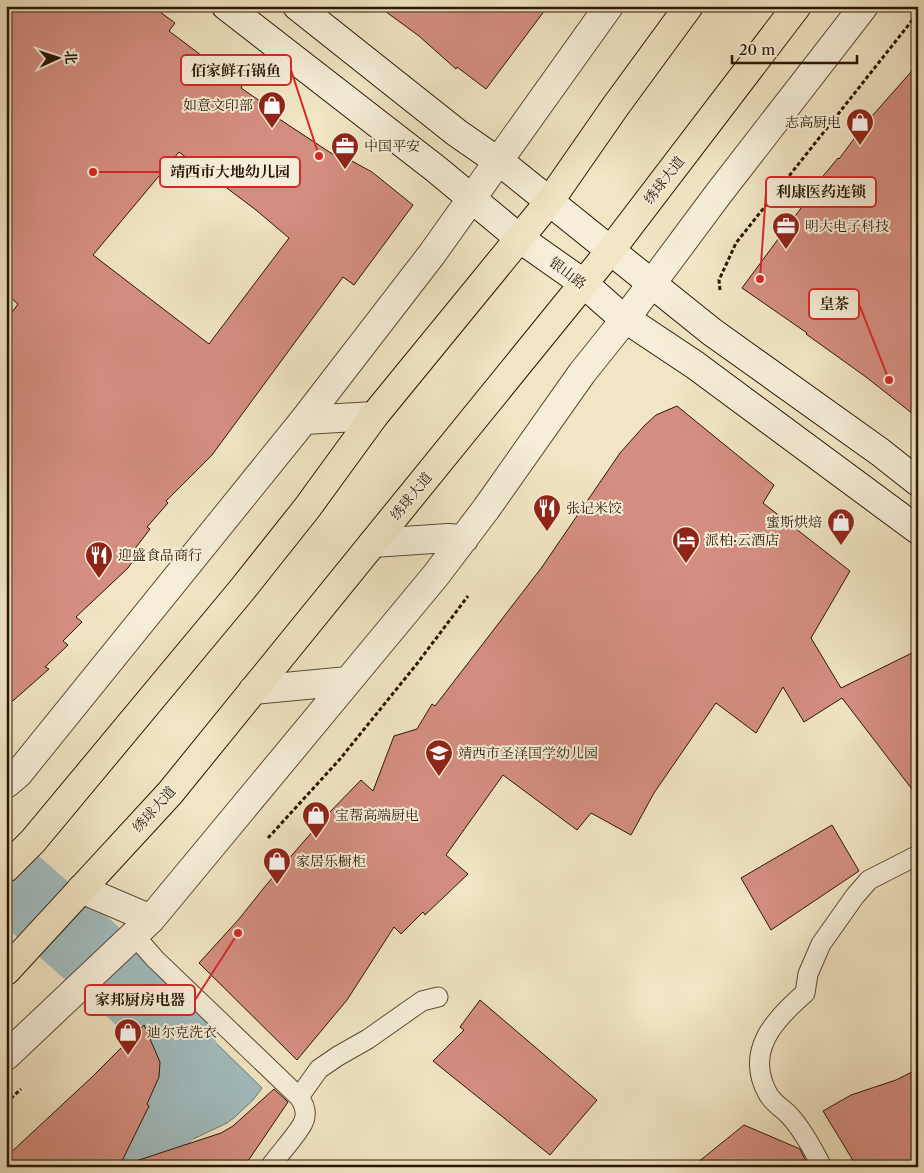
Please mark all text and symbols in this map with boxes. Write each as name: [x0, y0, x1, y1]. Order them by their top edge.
north arrow: [32, 32, 82, 82]
scale bar: [732, 32, 856, 64]
text: 20 m: [739, 40, 775, 59]
text: 北: [62, 50, 80, 65]
callout: 佰家鲜石锅鱼: [181, 55, 291, 85]
text: 佰家鲜石锅鱼: [191, 61, 281, 80]
shop icon: 如意文印部: [257, 90, 287, 129]
place label: 如意文印部: [183, 96, 253, 114]
shop icon: 志高厨电: [845, 107, 875, 146]
place label: 志高厨电: [785, 113, 841, 131]
office icon: 中国平安: [330, 131, 360, 170]
place label: 中国平安: [364, 137, 420, 155]
street label: 绣球大道: [640, 152, 688, 208]
callout: 靖西市大地幼儿园: [160, 157, 300, 187]
text: 靖西市大地幼儿园: [170, 162, 290, 181]
callout: 利康医药连锁: [766, 177, 876, 207]
text: 利康医药连锁: [776, 182, 866, 201]
office icon: 明大电子科技: [771, 211, 801, 250]
place label: 明大电子科技: [805, 217, 889, 235]
street label: 银山路: [546, 253, 590, 293]
callout: 皇茶: [809, 289, 859, 319]
text: 皇茶: [819, 294, 849, 313]
street label: 绣球大道: [386, 469, 436, 523]
restaurant icon: 张记米饺: [532, 493, 562, 532]
place label: 张记米饺: [566, 499, 622, 517]
shop icon: 蜜斯烘焙: [826, 507, 856, 546]
place label: 蜜斯烘焙: [766, 513, 822, 531]
hotel icon: 派柏·云酒店: [671, 525, 701, 564]
place label: 派柏·云酒店: [705, 531, 779, 549]
restaurant icon: 迎盛食品商行: [84, 540, 114, 579]
place label: 迎盛食品商行: [118, 546, 202, 564]
school or university icon: 靖西市圣泽国学幼儿园: [424, 738, 454, 777]
place label: 靖西市圣泽国学幼儿园: [458, 744, 598, 762]
street label: 绣球大道: [129, 782, 179, 836]
shop icon: 宝帮高端厨电: [301, 800, 331, 839]
place label: 宝帮高端厨电: [335, 806, 419, 824]
shop icon: 家居乐橱柜: [262, 846, 292, 885]
place label: 家居乐橱柜: [296, 852, 366, 870]
callout: 家邦厨房电器: [85, 985, 195, 1015]
text: 家邦厨房电器: [95, 990, 185, 1009]
shop icon: 迪尔克洗衣: [113, 1017, 143, 1056]
place label: 迪尔克洗衣: [147, 1023, 217, 1041]

